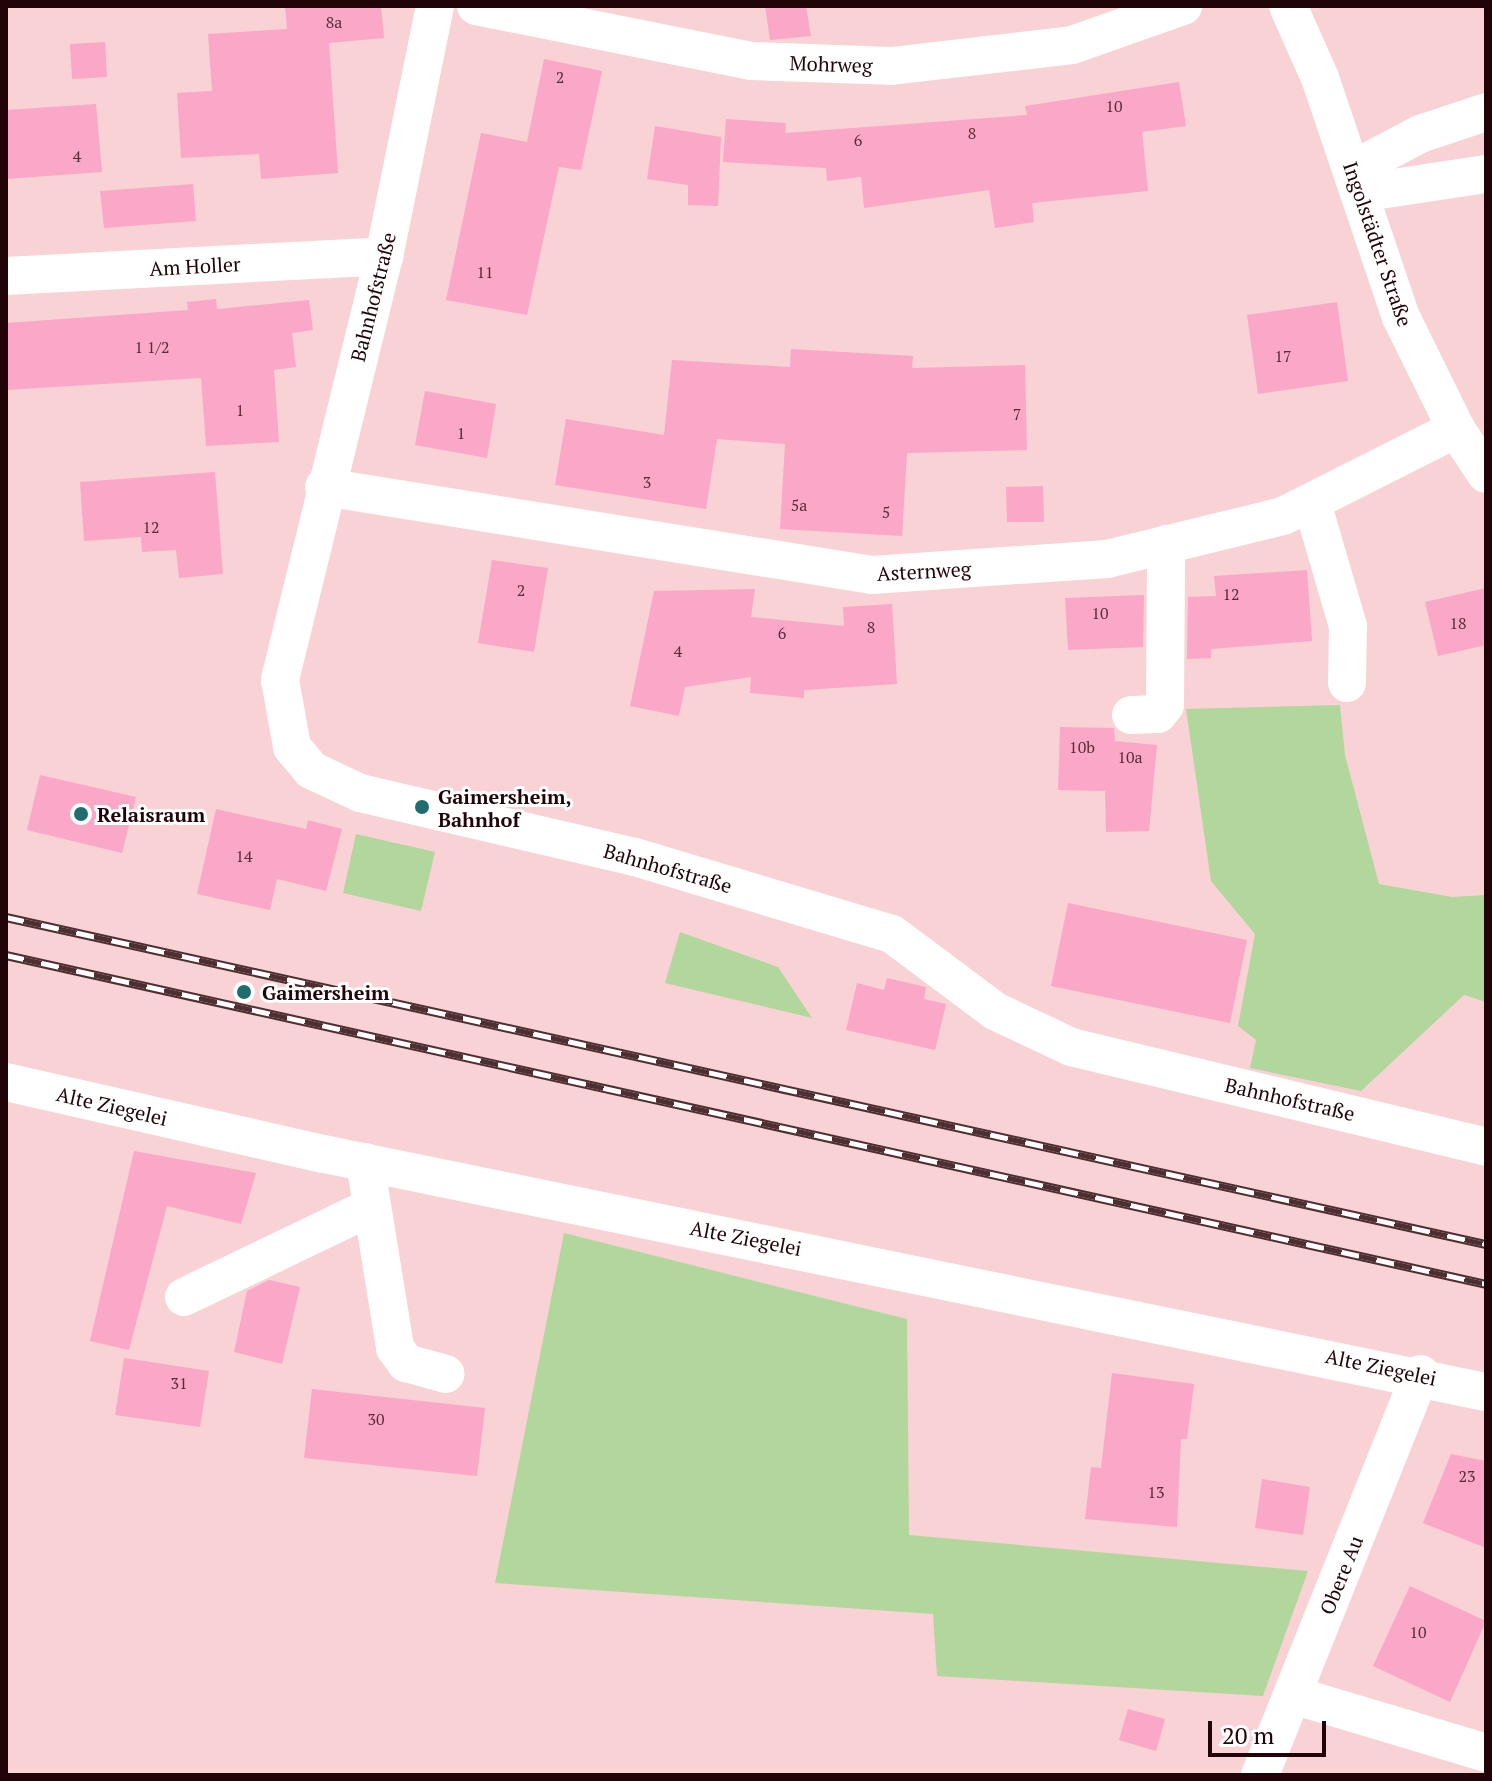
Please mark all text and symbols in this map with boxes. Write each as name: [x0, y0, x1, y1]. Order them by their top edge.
house number: 8a: [326, 12, 342, 32]
street label: Mohrweg: [789, 51, 873, 77]
house number: 2: [556, 67, 564, 87]
house number: 10: [1105, 96, 1123, 116]
house number: 8: [968, 123, 976, 143]
house number: 6: [854, 130, 862, 150]
house number: 4: [73, 146, 81, 166]
street label: Ingolstädter Straße: [1339, 159, 1417, 329]
street label: Bahnhofstraße: [345, 230, 401, 364]
street label: Am Holler: [149, 252, 241, 280]
house number: 11: [476, 262, 494, 282]
house number: 1 1/2: [135, 337, 169, 357]
house number: 17: [1274, 346, 1292, 366]
house number: 1: [236, 400, 244, 420]
house number: 7: [1013, 404, 1021, 424]
house number: 1: [457, 423, 465, 443]
house number: 3: [643, 472, 651, 492]
house number: 5a: [791, 495, 807, 515]
house number: 5: [882, 502, 890, 522]
house number: 12: [142, 517, 160, 537]
street label: Asternweg: [876, 557, 972, 585]
house number: 2: [517, 580, 525, 600]
house number: 12: [1222, 584, 1240, 604]
house number: 10: [1091, 603, 1109, 623]
house number: 18: [1449, 613, 1467, 633]
house number: 8: [867, 617, 875, 637]
house number: 6: [778, 623, 786, 643]
house number: 4: [674, 641, 682, 661]
house number: 10b: [1069, 737, 1095, 757]
house number: 10a: [1117, 747, 1143, 767]
place label: Gaimersheim, Bahnhof: [438, 784, 572, 831]
marker: Gaimersheim, Bahnhof: [413, 798, 431, 816]
place label: Relaisraum: [97, 802, 205, 826]
marker: Relaisraum: [72, 805, 90, 823]
street label: Bahnhofstraße: [601, 838, 735, 898]
house number: 14: [235, 846, 253, 866]
place label: Gaimersheim: [262, 980, 389, 1004]
marker: Gaimersheim: [233, 981, 255, 1003]
street label: Bahnhofstraße: [1223, 1072, 1357, 1126]
street label: Alte Ziegelei: [54, 1082, 170, 1130]
street label: Alte Ziegelei: [688, 1215, 804, 1261]
street label: Alte Ziegelei: [1323, 1344, 1439, 1390]
house number: 31: [170, 1373, 188, 1393]
house number: 30: [367, 1409, 385, 1429]
house number: 23: [1458, 1466, 1476, 1486]
house number: 13: [1147, 1482, 1165, 1502]
street label: Obere Au: [1314, 1532, 1368, 1618]
house number: 10: [1409, 1622, 1427, 1642]
scale bar: [1212, 1705, 1330, 1755]
text: 20 m: [1222, 1719, 1274, 1751]

